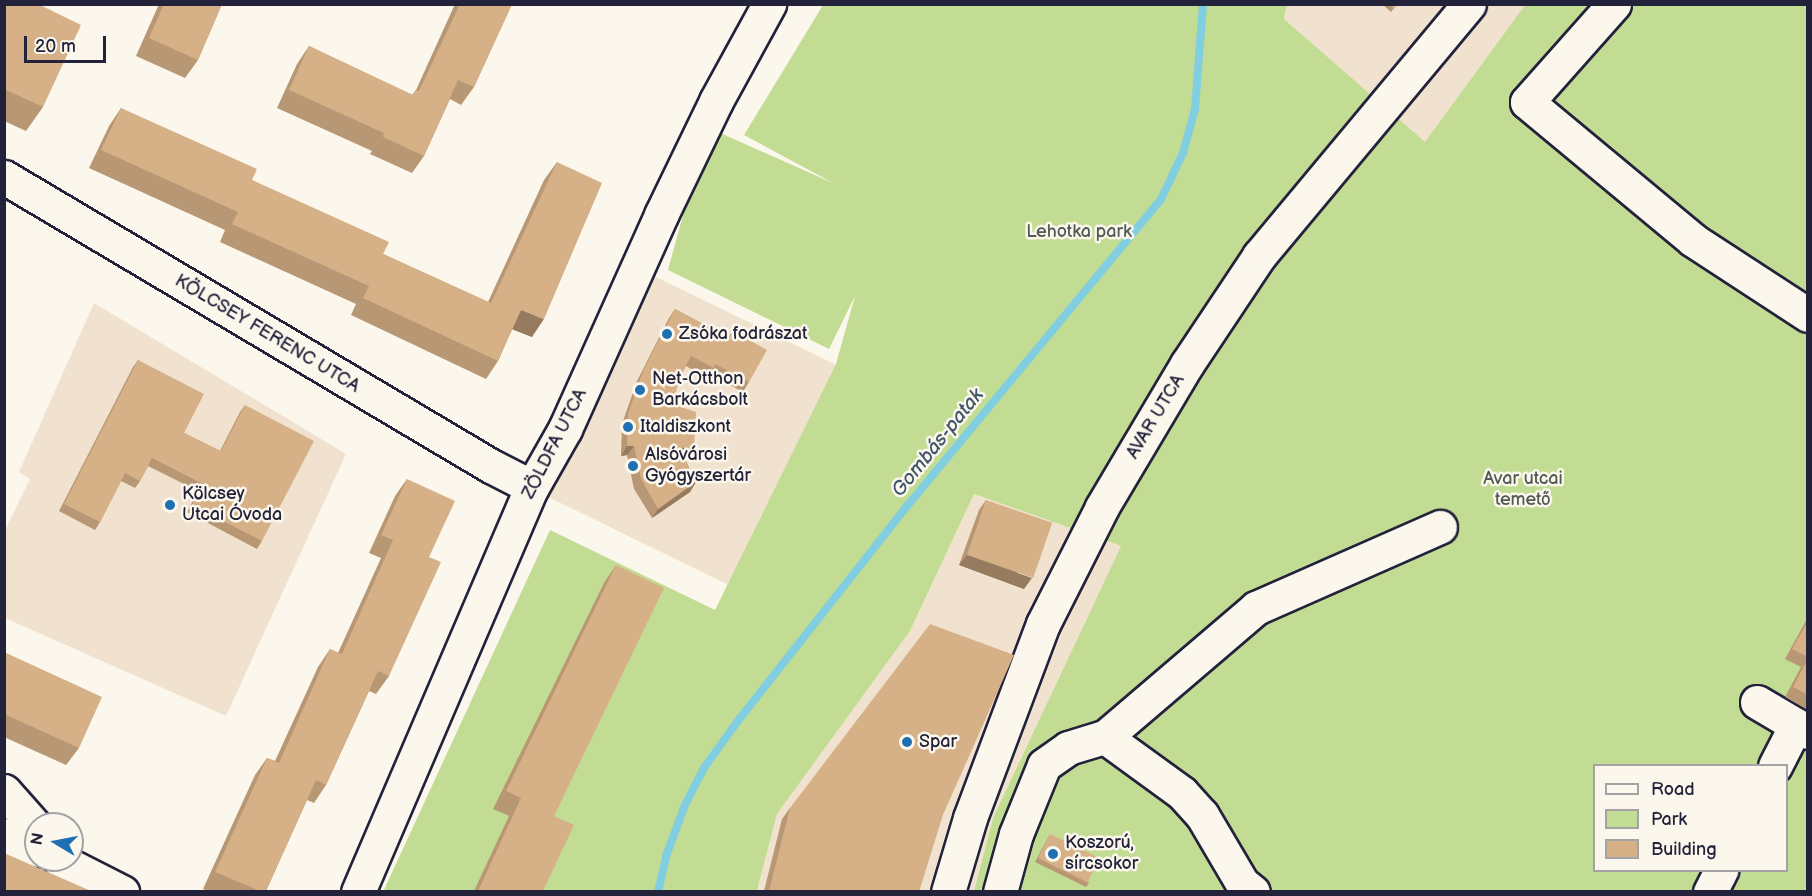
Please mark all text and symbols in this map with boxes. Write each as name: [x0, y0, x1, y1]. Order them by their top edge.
scale bar: [27, 24, 110, 62]
text: 20 m: [35, 36, 76, 57]
park label: Lehotka park: [1026, 221, 1132, 243]
street label: KÖLCSEY FERENC UTCA: [171, 270, 363, 398]
place label: Zsóka fodrászat: [679, 323, 808, 345]
marker: Zsóka fodrászat: [660, 327, 674, 341]
place label: Net-Otthon Barkácsbolt: [652, 369, 748, 412]
street label: AVAR UTCA: [1122, 371, 1190, 463]
marker: Net-Otthon Barkácsbolt: [633, 383, 647, 397]
water label: Gombás-patak: [887, 384, 989, 502]
street label: ZÖLDFA UTCA: [518, 385, 592, 503]
place label: Italdiszkont: [640, 416, 731, 438]
marker: Italdiszkont: [621, 420, 635, 434]
place label: Alsóvárosi Gyógyszertár: [645, 445, 751, 488]
marker: Alsóvárosi Gyógyszertár: [626, 459, 640, 473]
park label: Avar utcai temető: [1483, 469, 1563, 512]
place label: Kölcsey Utcai Óvoda: [182, 484, 282, 526]
marker: Kölcsey Utcai Óvoda: [163, 498, 177, 512]
place label: Spar: [919, 731, 957, 753]
marker: Spar: [900, 735, 914, 749]
legend: [1593, 764, 1788, 872]
text: Road: [1651, 779, 1695, 800]
text: Park: [1651, 809, 1687, 830]
north arrow: [24, 812, 84, 872]
text: N: [27, 832, 48, 847]
place label: Koszorú, sírcsokor: [1065, 833, 1138, 876]
text: Building: [1651, 839, 1717, 860]
marker: Koszorú, sírcsokor: [1046, 847, 1060, 861]

